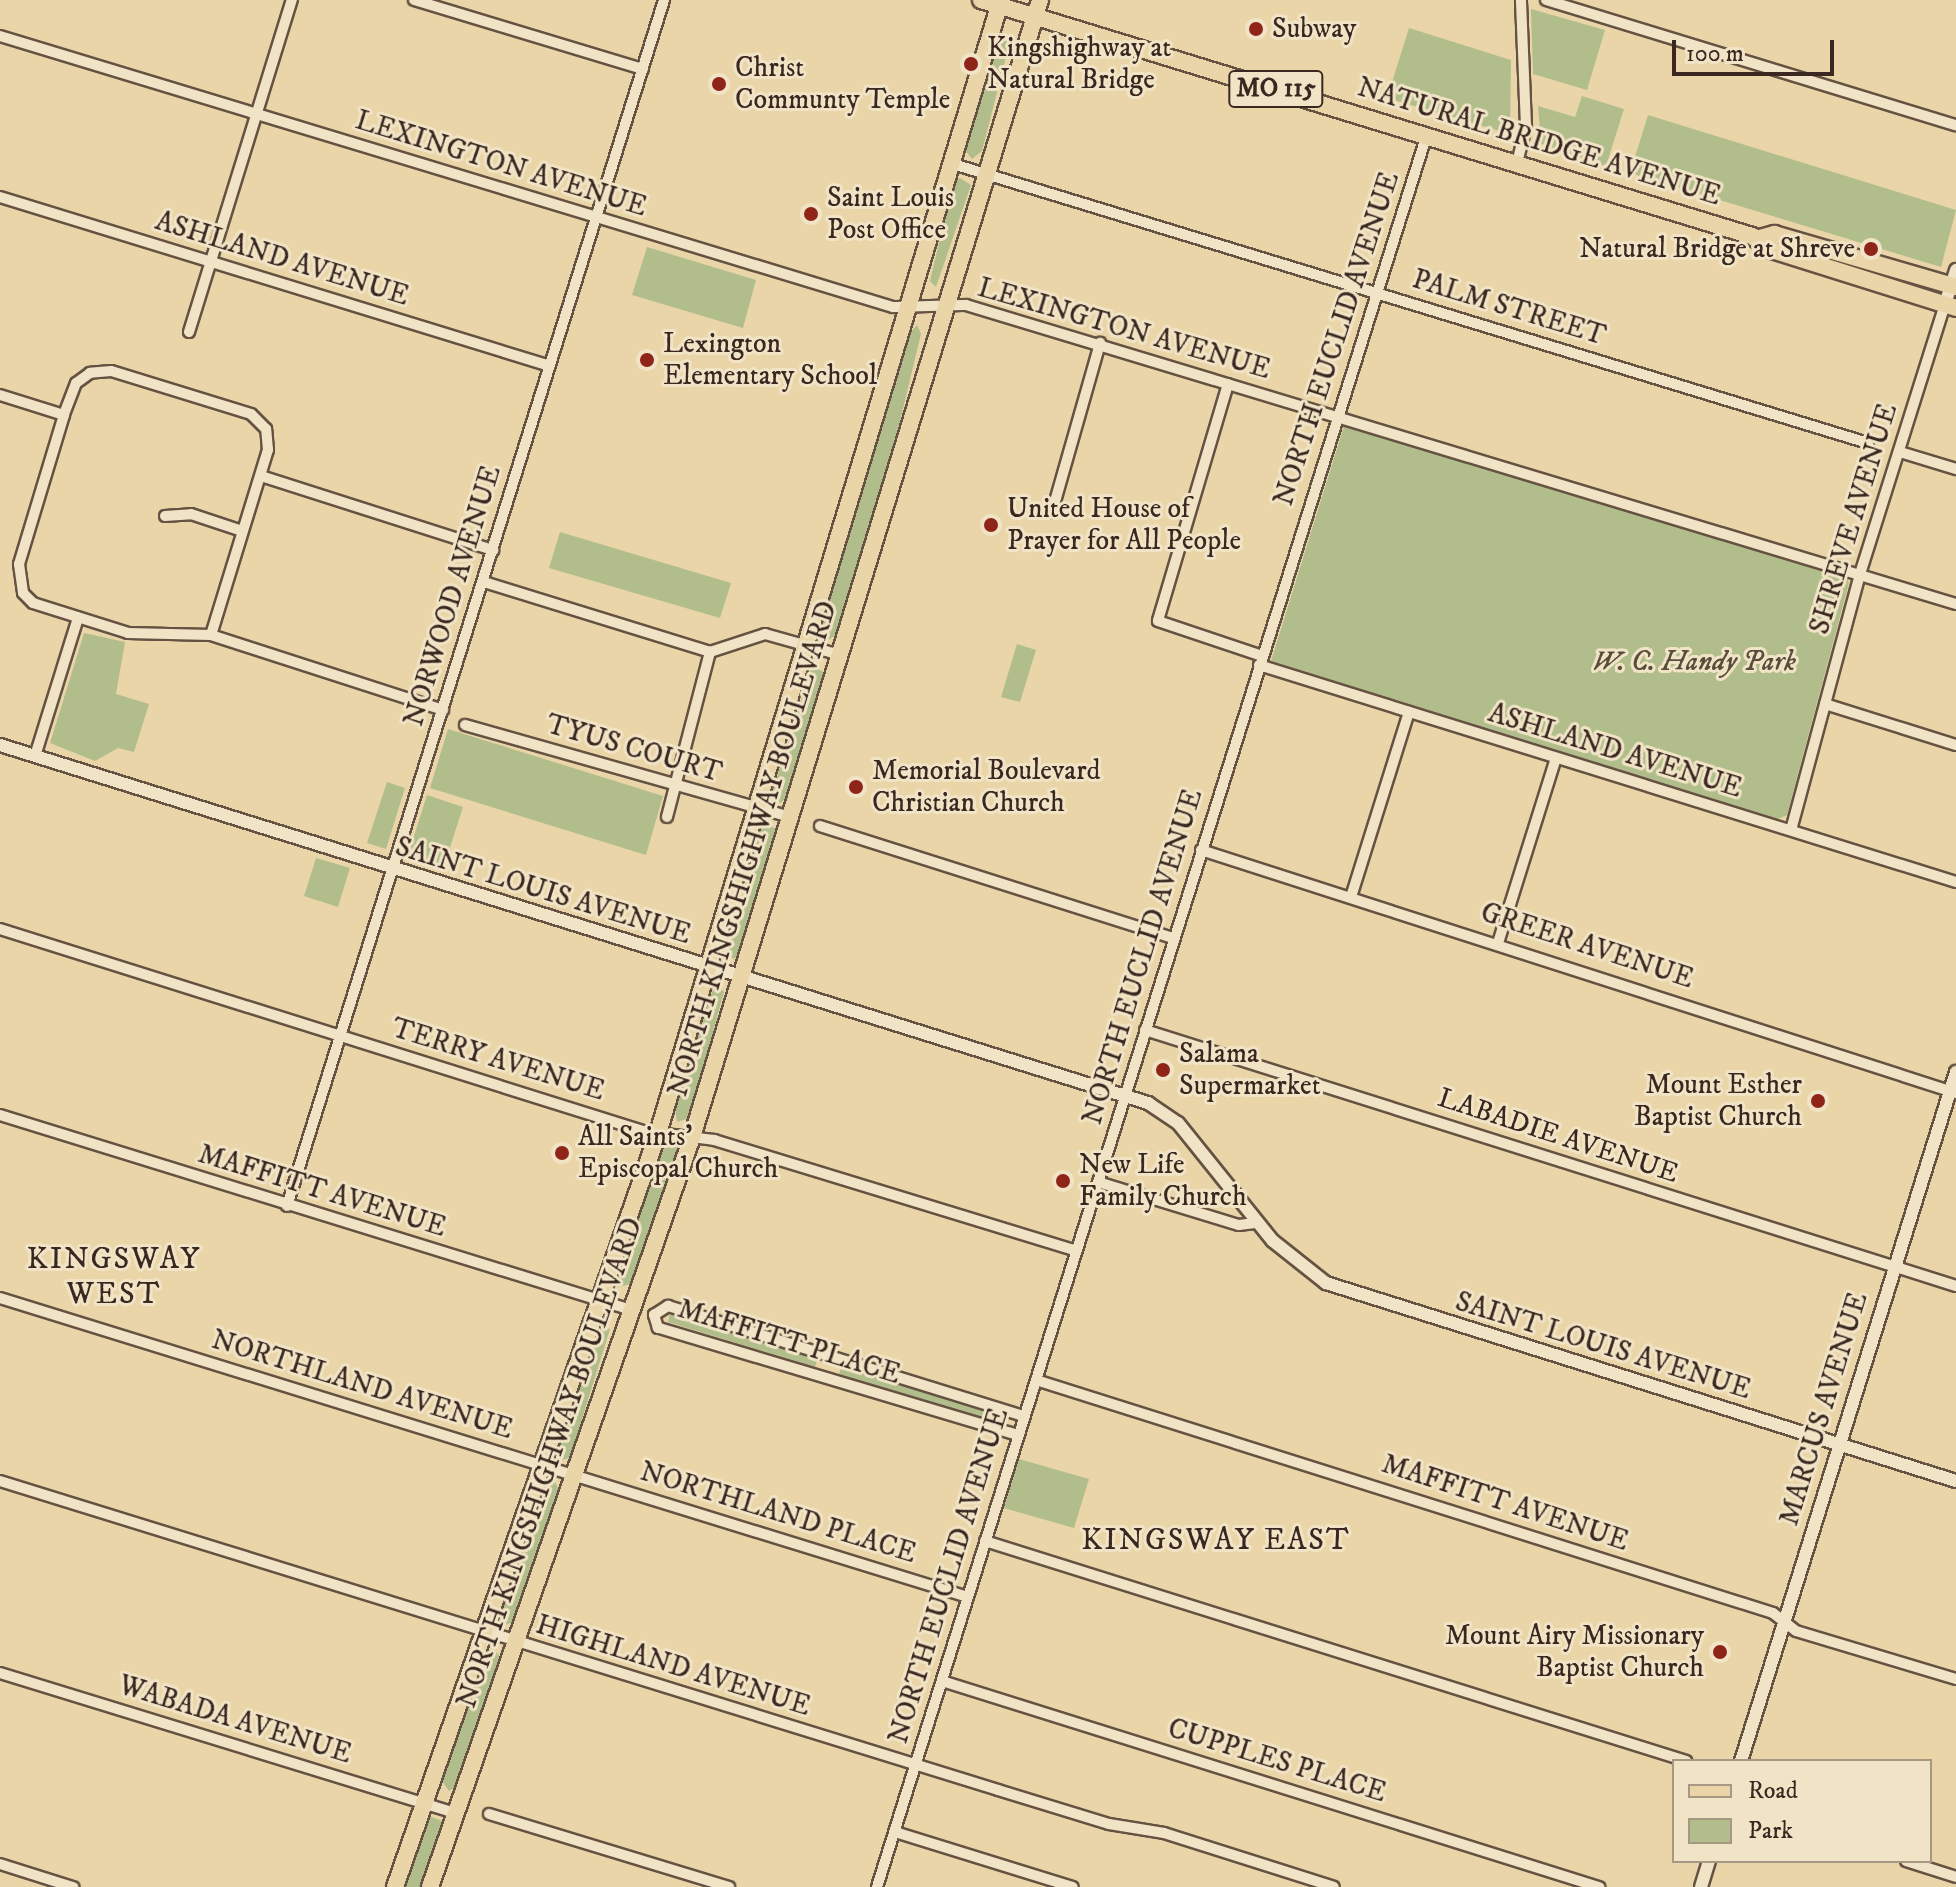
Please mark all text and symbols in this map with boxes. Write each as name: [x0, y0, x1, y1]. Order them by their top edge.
place label: Subway: [1272, 12, 1356, 46]
marker: Subway: [1247, 20, 1265, 38]
scale bar: [1676, 24, 1838, 74]
place label: Kingshighway at Natural Bridge: [987, 31, 1171, 97]
text: 100 m: [1686, 39, 1744, 69]
place label: Christ Communty Temple: [735, 51, 950, 117]
marker: Kingshighway at Natural Bridge: [962, 55, 980, 73]
road number: MO 115: [1228, 67, 1324, 111]
street label: NATURAL BRIDGE AVENUE: [1353, 71, 1725, 213]
marker: Christ Communty Temple: [710, 75, 728, 93]
street label: LEXINGTON AVENUE: [351, 104, 651, 224]
street label: NORTH EUCLID AVENUE: [1267, 168, 1407, 510]
place label: Saint Louis Post Office: [827, 181, 954, 247]
street label: ASHLAND AVENUE: [151, 204, 413, 314]
marker: Saint Louis Post Office: [802, 205, 820, 223]
place label: Natural Bridge at Shreve: [1579, 232, 1855, 266]
marker: Natural Bridge at Shreve: [1862, 240, 1880, 258]
street label: PALM STREET: [1408, 263, 1610, 353]
street label: LEXINGTON AVENUE: [974, 271, 1274, 387]
place label: Lexington Elementary School: [663, 327, 877, 393]
marker: Lexington Elementary School: [638, 351, 656, 369]
street label: SHREVE AVENUE: [1803, 400, 1905, 638]
street label: NORWOOD AVENUE: [397, 462, 509, 730]
place label: United House of Prayer for All People: [1007, 492, 1241, 558]
marker: United House of Prayer for All People: [982, 516, 1000, 534]
street label: NORTH KINGSHIGHWAY BOULEVARD: [661, 597, 845, 1101]
park label: W. C. Handy Park: [1592, 645, 1796, 679]
street label: ASHLAND AVENUE: [1484, 696, 1746, 806]
street label: TYUS COURT: [542, 708, 726, 790]
place label: Memorial Boulevard Christian Church: [872, 754, 1100, 820]
marker: Memorial Boulevard Christian Church: [847, 778, 865, 796]
street label: NORTH EUCLID AVENUE: [1076, 785, 1210, 1129]
street label: SAINT LOUIS AVENUE: [391, 830, 695, 952]
street label: GREER AVENUE: [1476, 896, 1698, 996]
street label: TERRY AVENUE: [388, 1012, 608, 1108]
place label: Salama Supermarket: [1179, 1037, 1321, 1103]
marker: Salama Supermarket: [1154, 1061, 1172, 1079]
place label: Mount Esther Baptist Church: [1634, 1068, 1802, 1134]
street label: LABADIE AVENUE: [1433, 1081, 1683, 1191]
marker: Mount Esther Baptist Church: [1809, 1092, 1827, 1110]
place label: All Saints' Episcopal Church: [578, 1120, 778, 1186]
street label: MAFFITT AVENUE: [194, 1137, 450, 1245]
marker: All Saints' Episcopal Church: [553, 1144, 571, 1162]
place label: New Life Family Church: [1079, 1148, 1247, 1214]
marker: New Life Family Church: [1054, 1172, 1072, 1190]
street label: NORTH KINGSHIGHWAY BOULEVARD: [450, 1213, 650, 1713]
district label: KINGSWAY WEST: [27, 1242, 201, 1312]
street label: SAINT LOUIS AVENUE: [1451, 1285, 1755, 1407]
street label: MARCUS AVENUE: [1773, 1288, 1875, 1530]
street label: MAFFITT PLACE: [674, 1292, 904, 1392]
street label: NORTHLAND AVENUE: [207, 1323, 517, 1447]
street label: NORTH EUCLID AVENUE: [882, 1404, 1016, 1748]
street label: MAFFITT AVENUE: [1377, 1447, 1633, 1559]
street label: NORTHLAND PLACE: [636, 1455, 920, 1571]
district label: KINGSWAY EAST: [1081, 1523, 1351, 1559]
street label: HIGHLAND AVENUE: [532, 1608, 814, 1724]
place label: Mount Airy Missionary Baptist Church: [1445, 1619, 1704, 1685]
marker: Mount Airy Missionary Baptist Church: [1711, 1643, 1729, 1661]
street label: WABADA AVENUE: [115, 1669, 355, 1771]
street label: CUPPLES PLACE: [1164, 1712, 1390, 1810]
legend: [1672, 1759, 1932, 1863]
text: Road: [1748, 1776, 1798, 1806]
text: Park: [1748, 1816, 1793, 1846]

